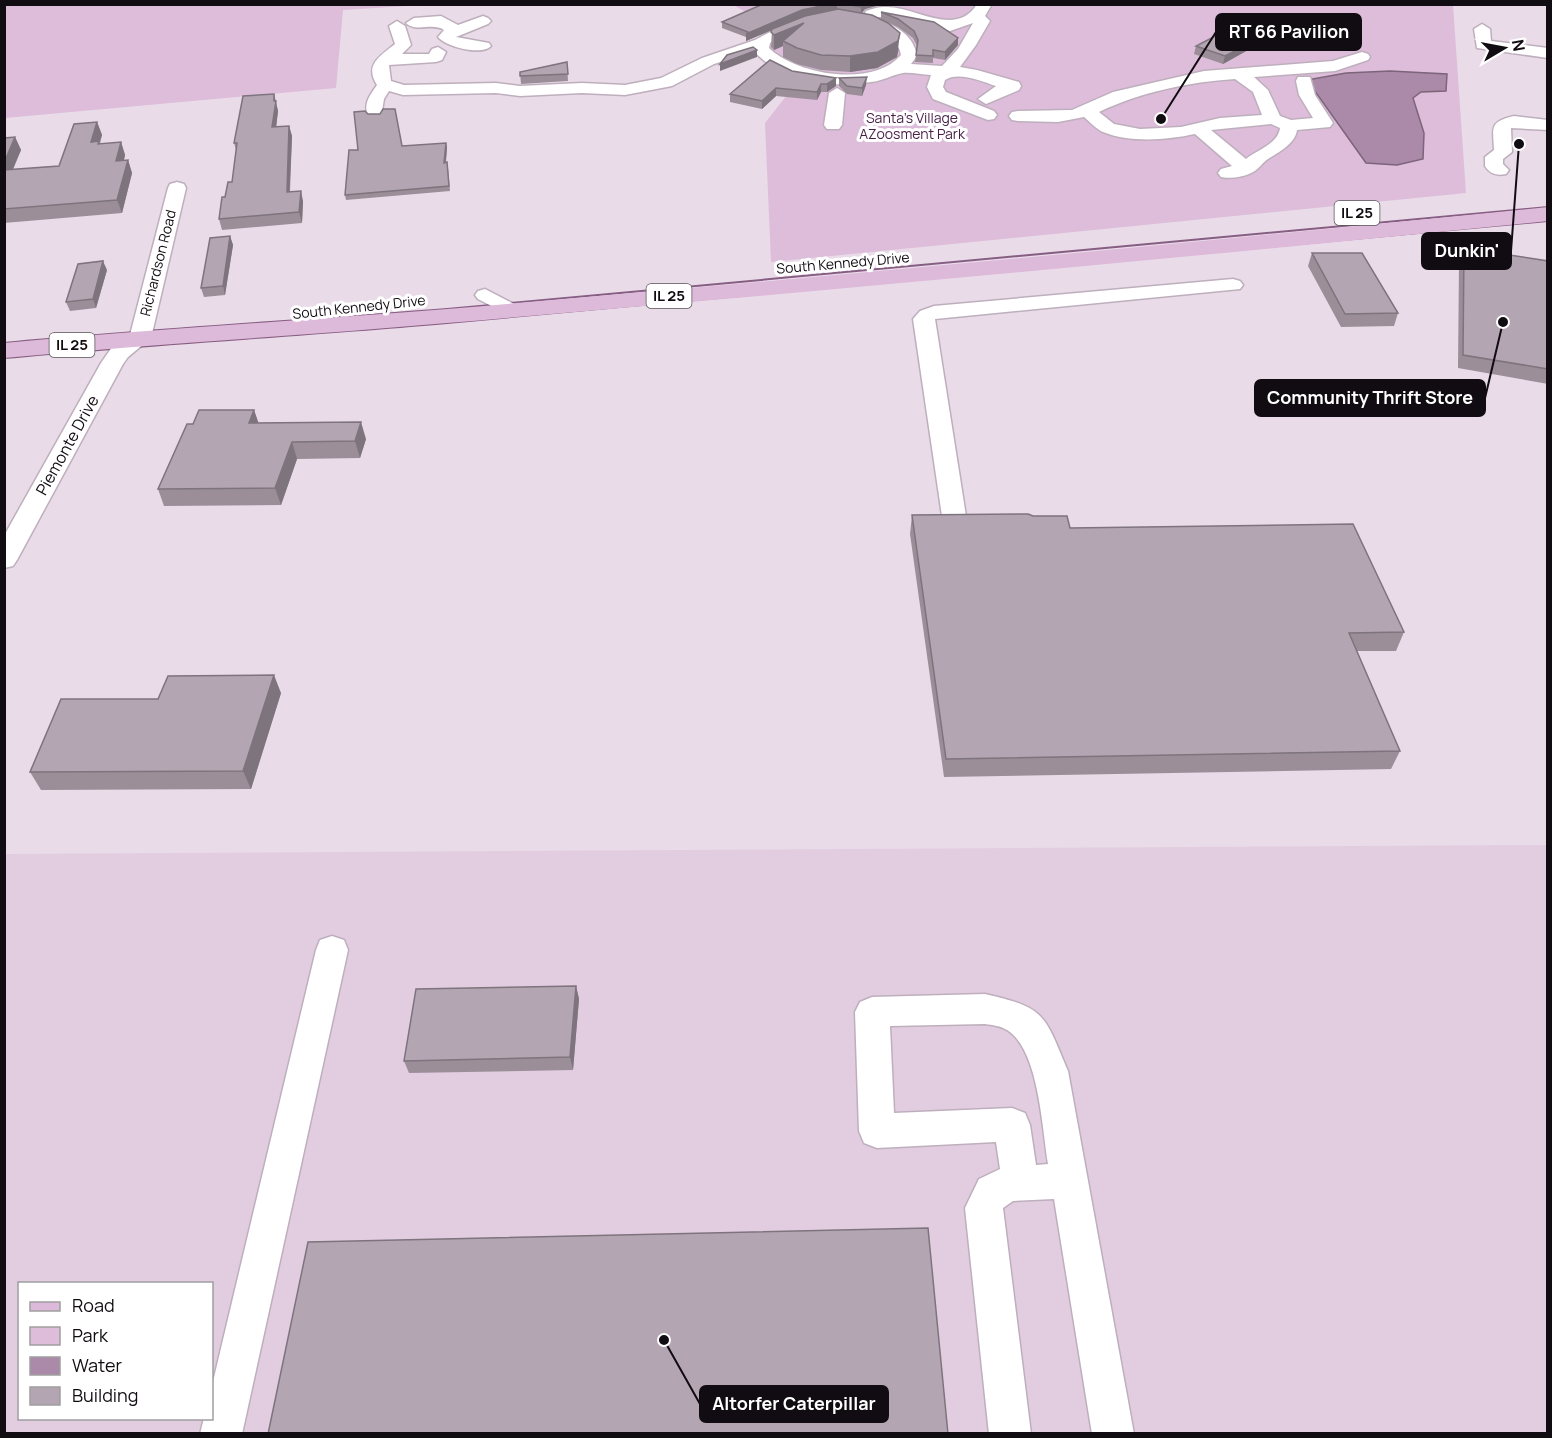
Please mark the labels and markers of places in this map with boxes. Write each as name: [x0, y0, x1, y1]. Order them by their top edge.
callout: RT 66 Pavilion: [1216, 14, 1361, 50]
callout: Dunkin': [1422, 233, 1511, 269]
callout: Community Thrift Store: [1255, 380, 1485, 416]
callout: Altorfer Caterpillar: [700, 1386, 888, 1422]

